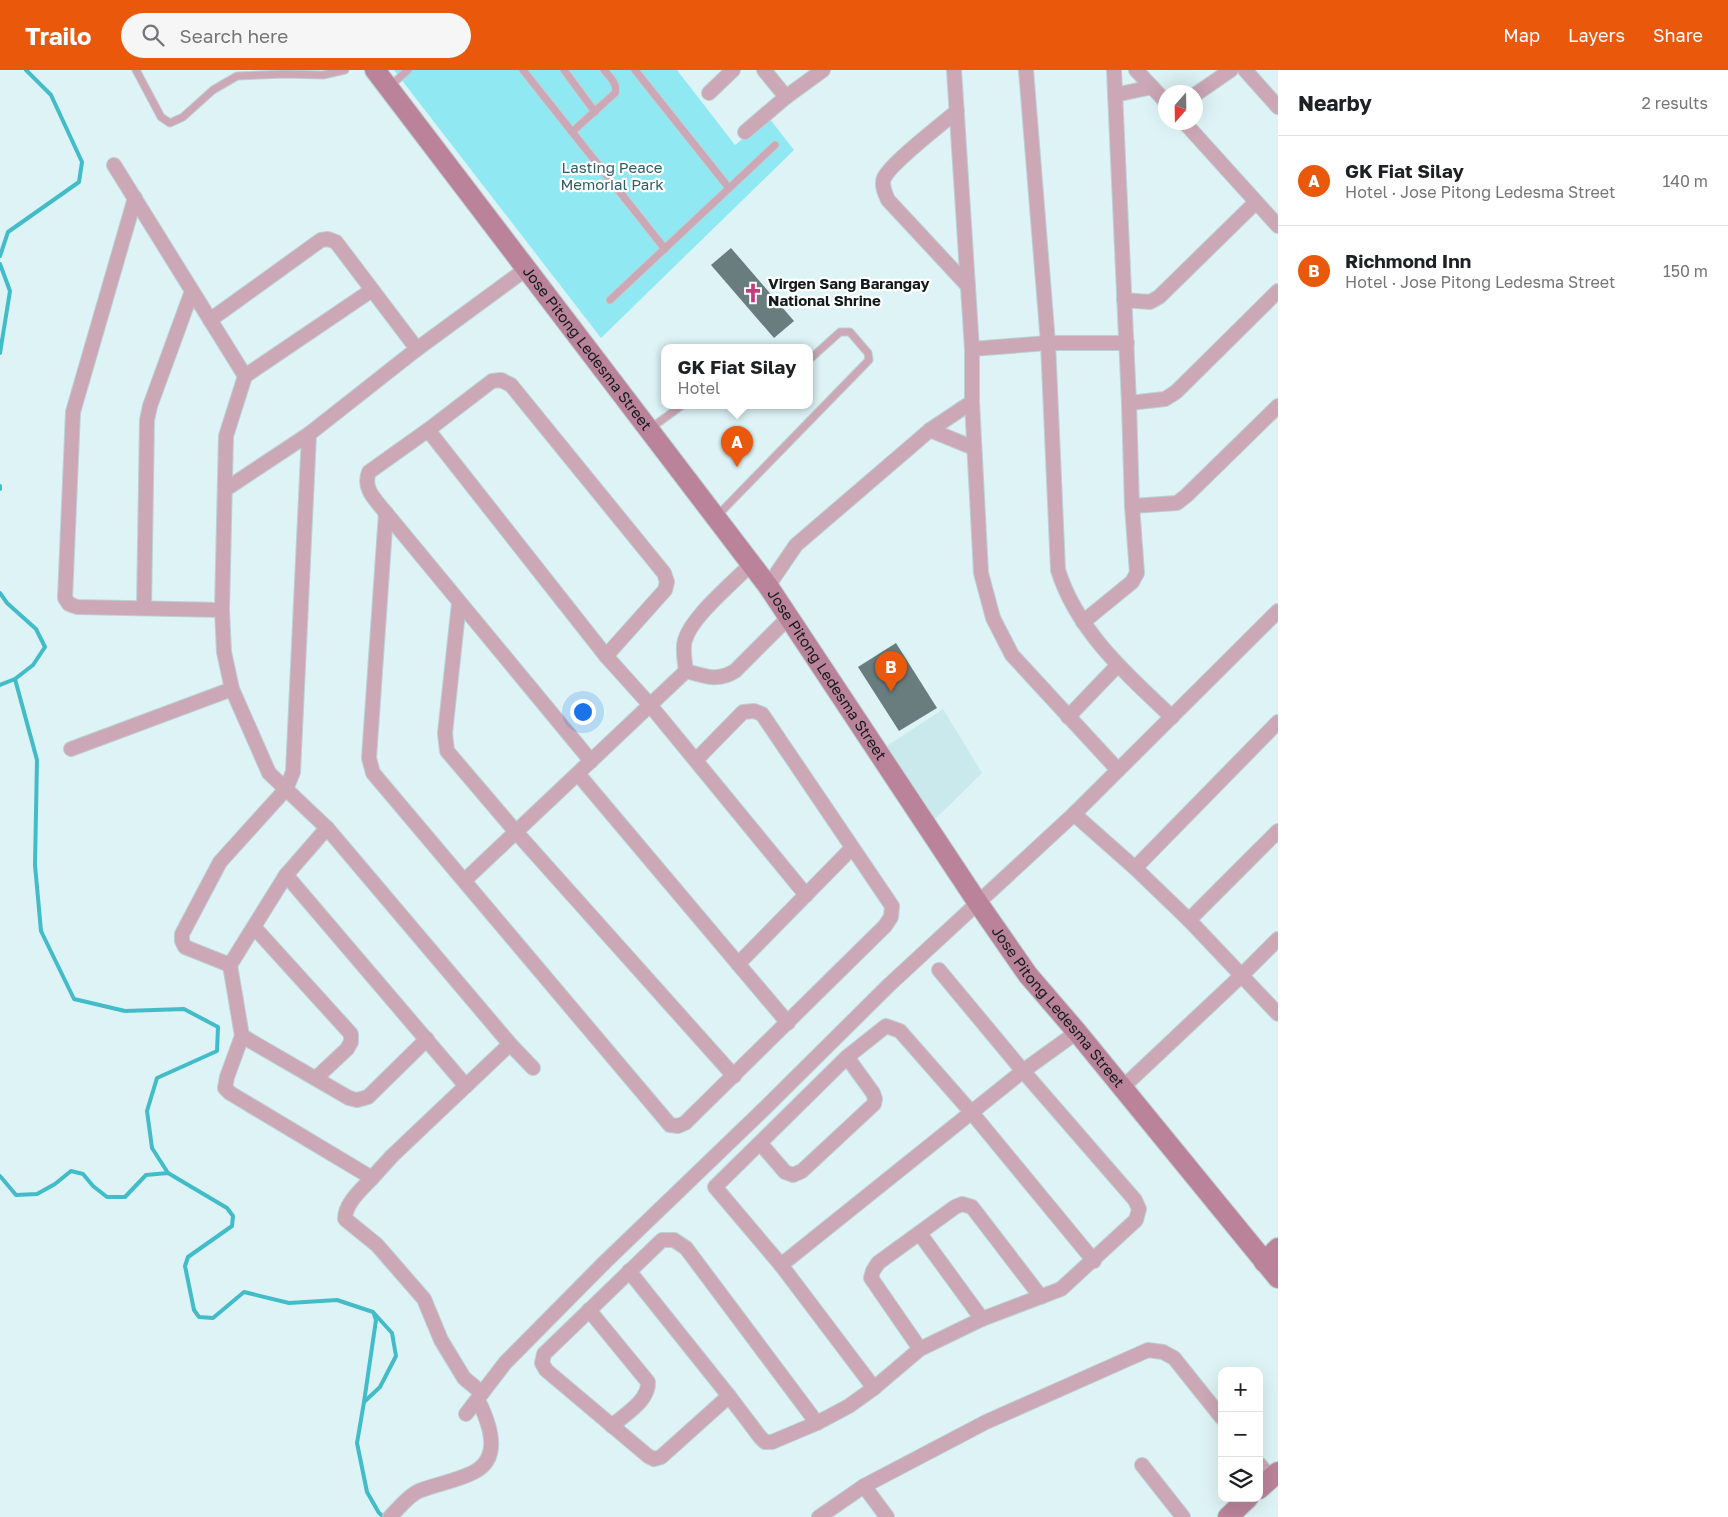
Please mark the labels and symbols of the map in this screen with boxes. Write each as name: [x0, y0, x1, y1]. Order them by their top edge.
north arrow: [1158, 85, 1203, 130]
park label: Lasting Peace Memorial Park: [560, 158, 664, 193]
street label: Jose Pitong Ledesma Street: [520, 262, 656, 434]
place label: Virgen Sang Barangay National Shrine: [768, 274, 929, 309]
church icon: Virgen Sang Barangay National Shrine: [742, 282, 764, 304]
pin: A: [721, 426, 753, 467]
street label: Jose Pitong Ledesma Street: [764, 585, 891, 763]
pin: B: [875, 651, 907, 692]
your location: [570, 699, 596, 725]
street label: Jose Pitong Ledesma Street: [989, 922, 1129, 1091]

